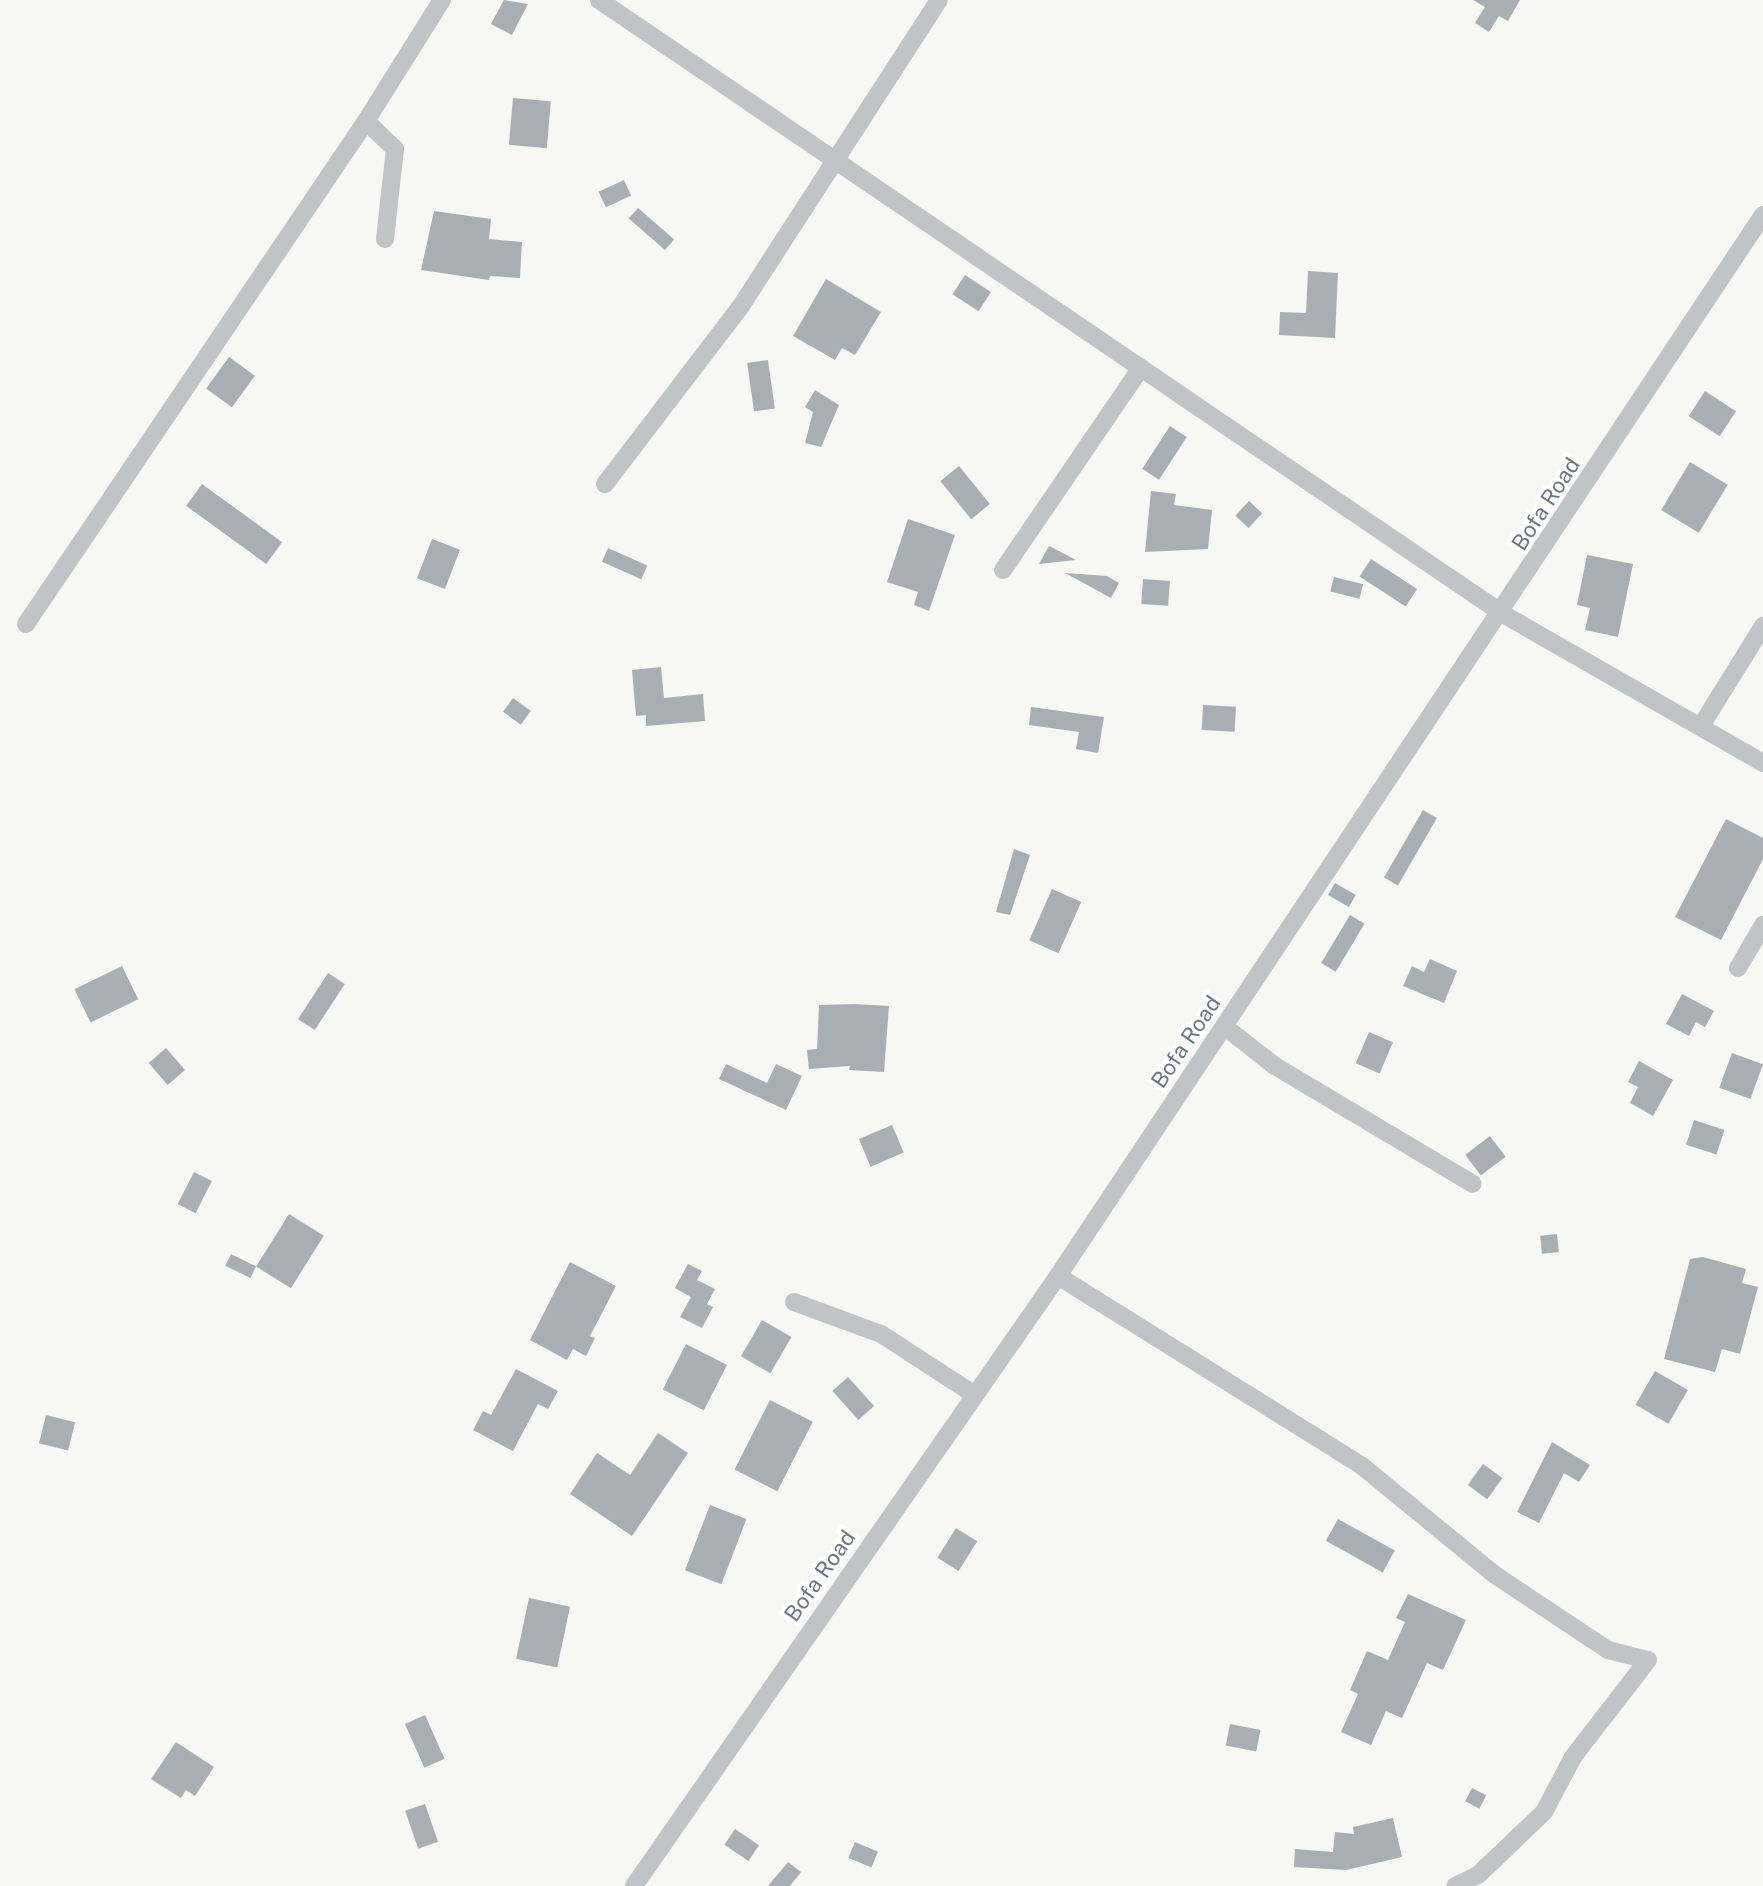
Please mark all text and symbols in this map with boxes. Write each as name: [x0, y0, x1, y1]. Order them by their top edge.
street label: Bofa Road: [1506, 453, 1586, 555]
street label: Bofa Road: [1146, 991, 1226, 1093]
street label: Bofa Road: [779, 1525, 861, 1627]

